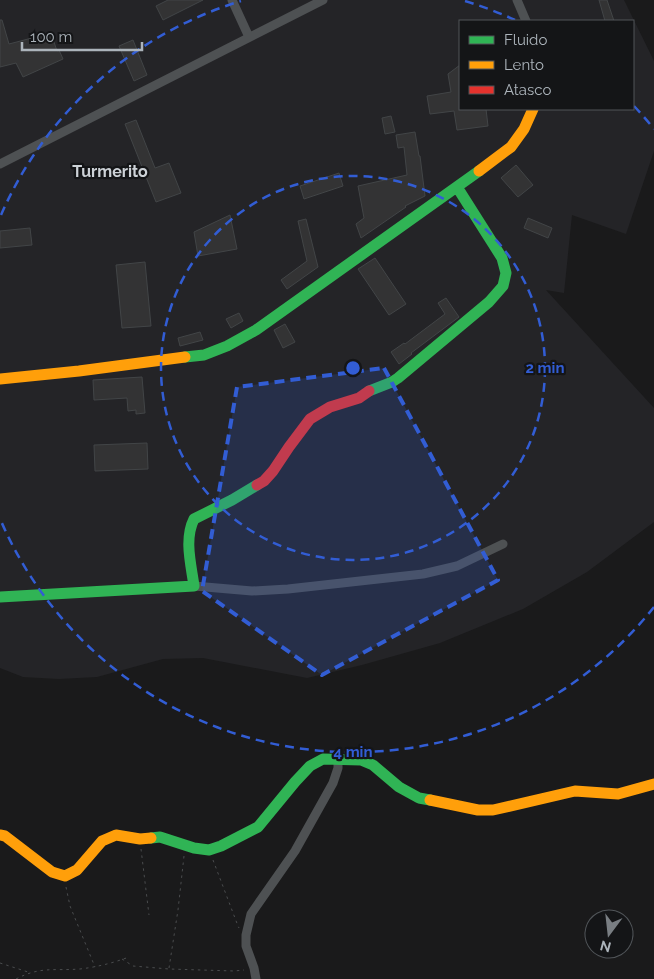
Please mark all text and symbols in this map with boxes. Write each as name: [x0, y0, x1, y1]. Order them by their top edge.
scale bar: [22, 20, 142, 52]
legend: [459, 20, 634, 110]
text: 100 m: [30, 28, 72, 46]
text: Fluido: [504, 31, 547, 49]
text: Lento: [504, 56, 544, 74]
text: Atasco: [504, 81, 551, 99]
district label: Turmerito: [72, 162, 148, 181]
centre of rings: [344, 359, 362, 377]
text: 2 min: [526, 359, 564, 377]
text: 4 min: [333, 743, 373, 761]
north arrow: [584, 909, 634, 959]
text: N: [598, 937, 613, 956]

